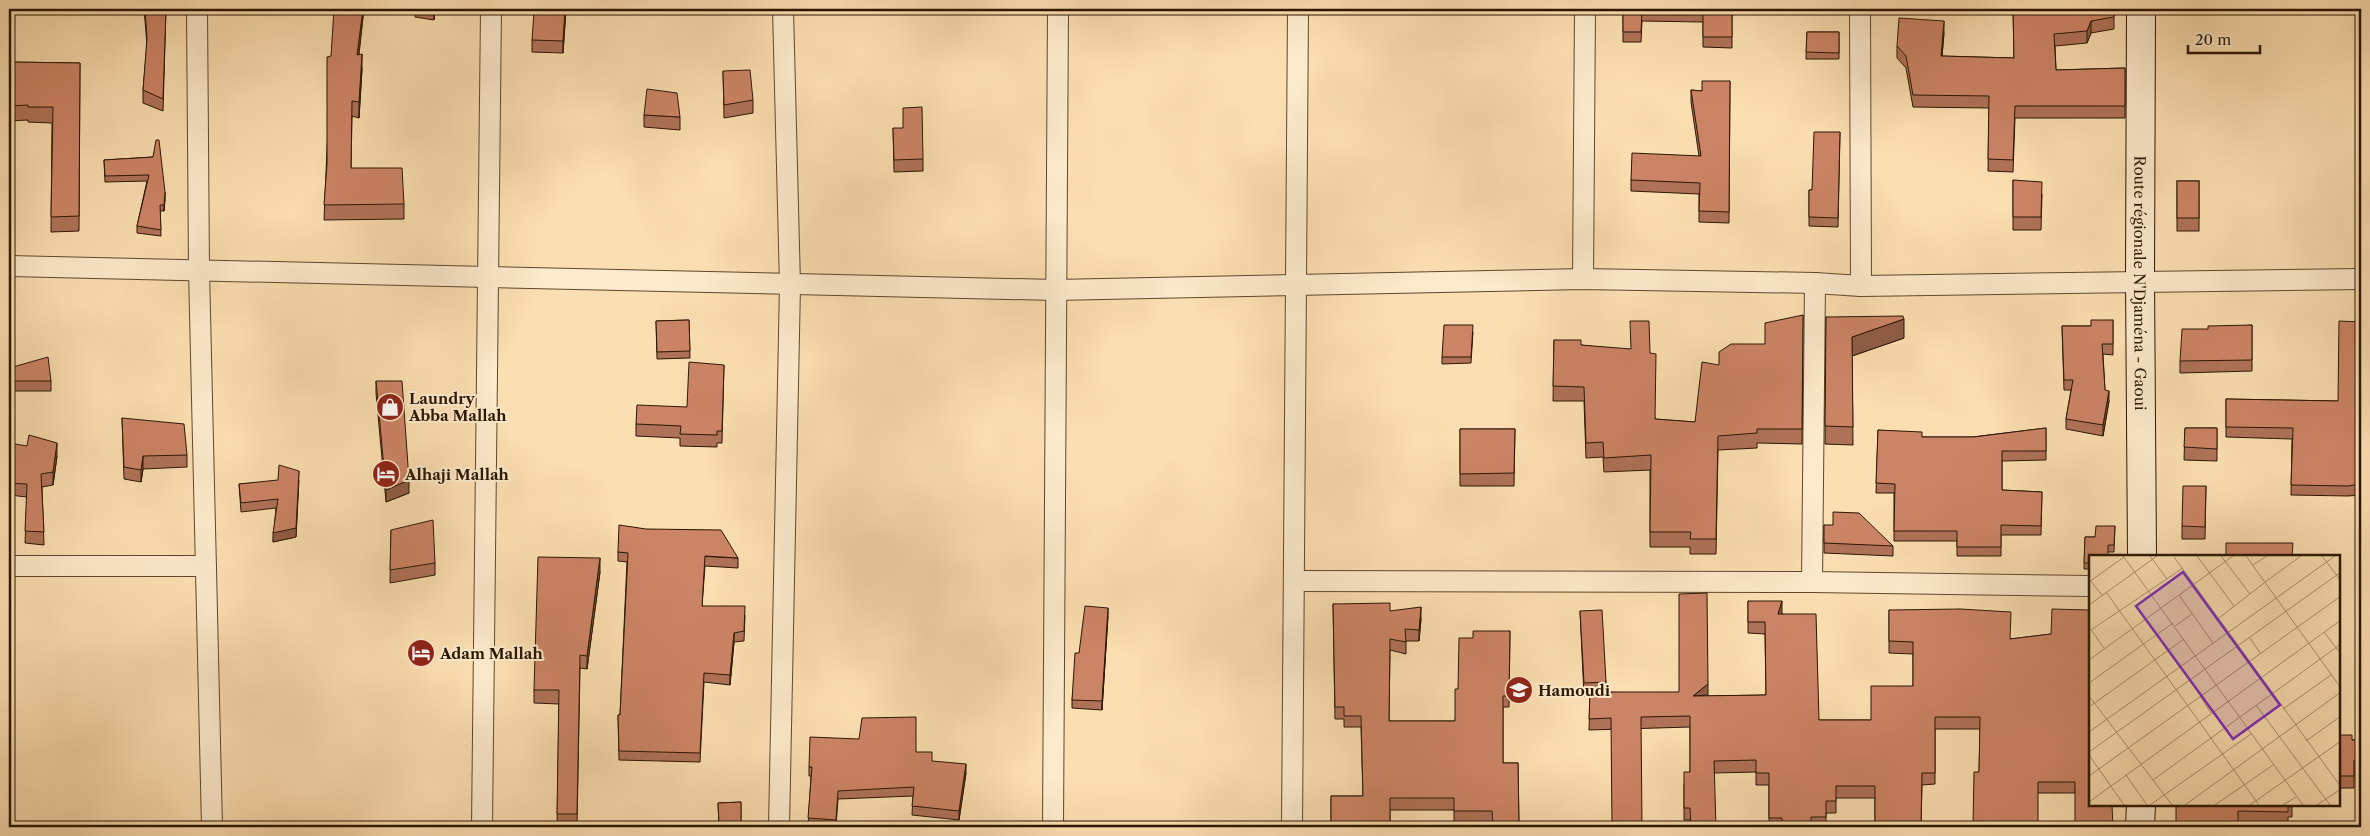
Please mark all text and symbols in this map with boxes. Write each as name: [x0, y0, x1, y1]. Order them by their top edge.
scale bar: [2188, 22, 2260, 54]
text: 20 m: [2195, 30, 2231, 49]
street label: Route régionale N'Djaména - Gaoui: [2130, 156, 2150, 411]
place label: Laundry Abba Mallah: [408, 389, 507, 425]
shop icon: Laundry Abba Mallah: [375, 392, 405, 422]
hotel icon: Alhaji Mallah: [371, 459, 401, 489]
place label: Alhaji Mallah: [404, 465, 510, 484]
inset map: [2089, 555, 2340, 806]
hotel icon: Adam Mallah: [406, 638, 436, 668]
place label: Adam Mallah: [439, 644, 544, 663]
school or university icon: Hamoudi: [1504, 675, 1534, 705]
place label: Hamoudi: [1538, 681, 1611, 700]

